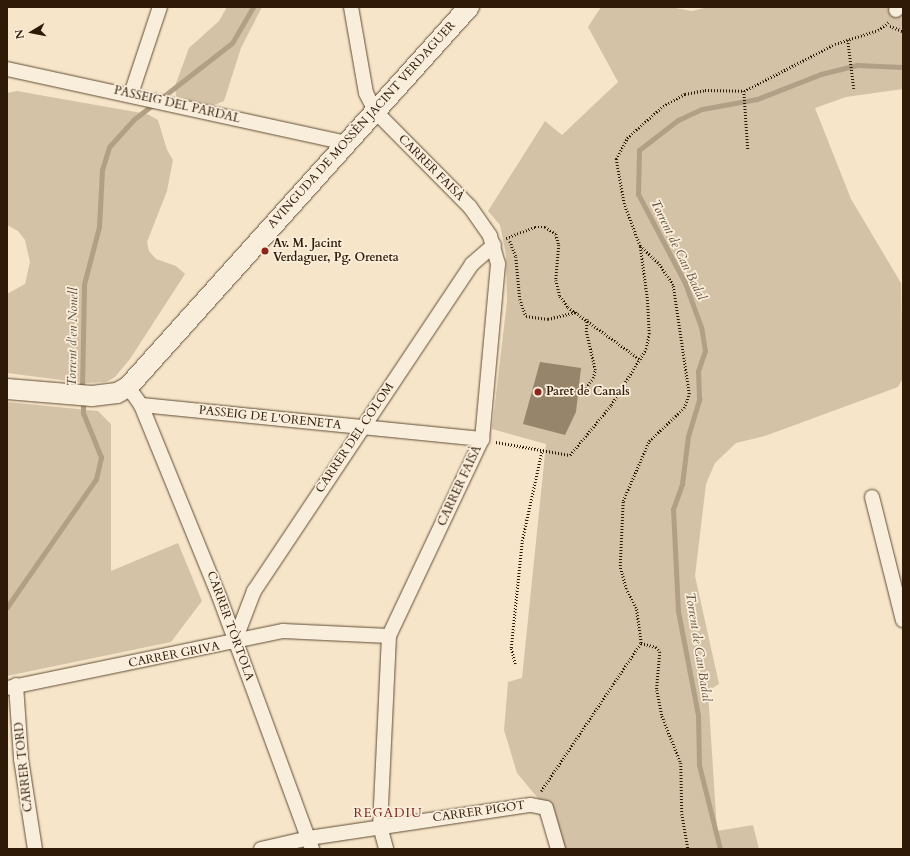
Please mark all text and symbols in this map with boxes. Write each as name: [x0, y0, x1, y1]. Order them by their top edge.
north arrow: [12, 12, 52, 52]
street label: AVINGUDA DE MOSSÈN JACINT VERDAGUER: [265, 19, 459, 231]
text: N: [11, 28, 28, 40]
street label: PASSEIG DEL PARDAL: [113, 83, 241, 127]
street label: CARRER FAISÀ: [395, 132, 467, 204]
water label: Torrent de Can Badal: [647, 197, 709, 303]
place label: Av. M. Jacint Verdaguer, Pg. Oreneta: [273, 237, 399, 265]
marker: Av. M. Jacint Verdaguer, Pg. Oreneta: [260, 246, 270, 256]
water label: Torrent d'en Nonell: [64, 287, 82, 387]
street label: CARRER DEL COLOM: [313, 380, 397, 496]
place label: Paret de Canals: [546, 385, 630, 399]
marker: Paret de Canals: [533, 387, 543, 397]
street label: PASSEIG DE L'ORENETA: [198, 403, 342, 433]
street label: CARRER FAISÀ: [435, 443, 485, 529]
street label: CARRER TÒRTOLA: [203, 569, 257, 683]
water label: Torrent de Can Badal: [682, 591, 714, 703]
street label: CARRER GRIVA: [127, 639, 221, 671]
street label: CARRER TORD: [12, 721, 36, 813]
street label: CARRER PIGOT: [432, 798, 526, 826]
district label: REGADIU: [353, 805, 423, 821]

